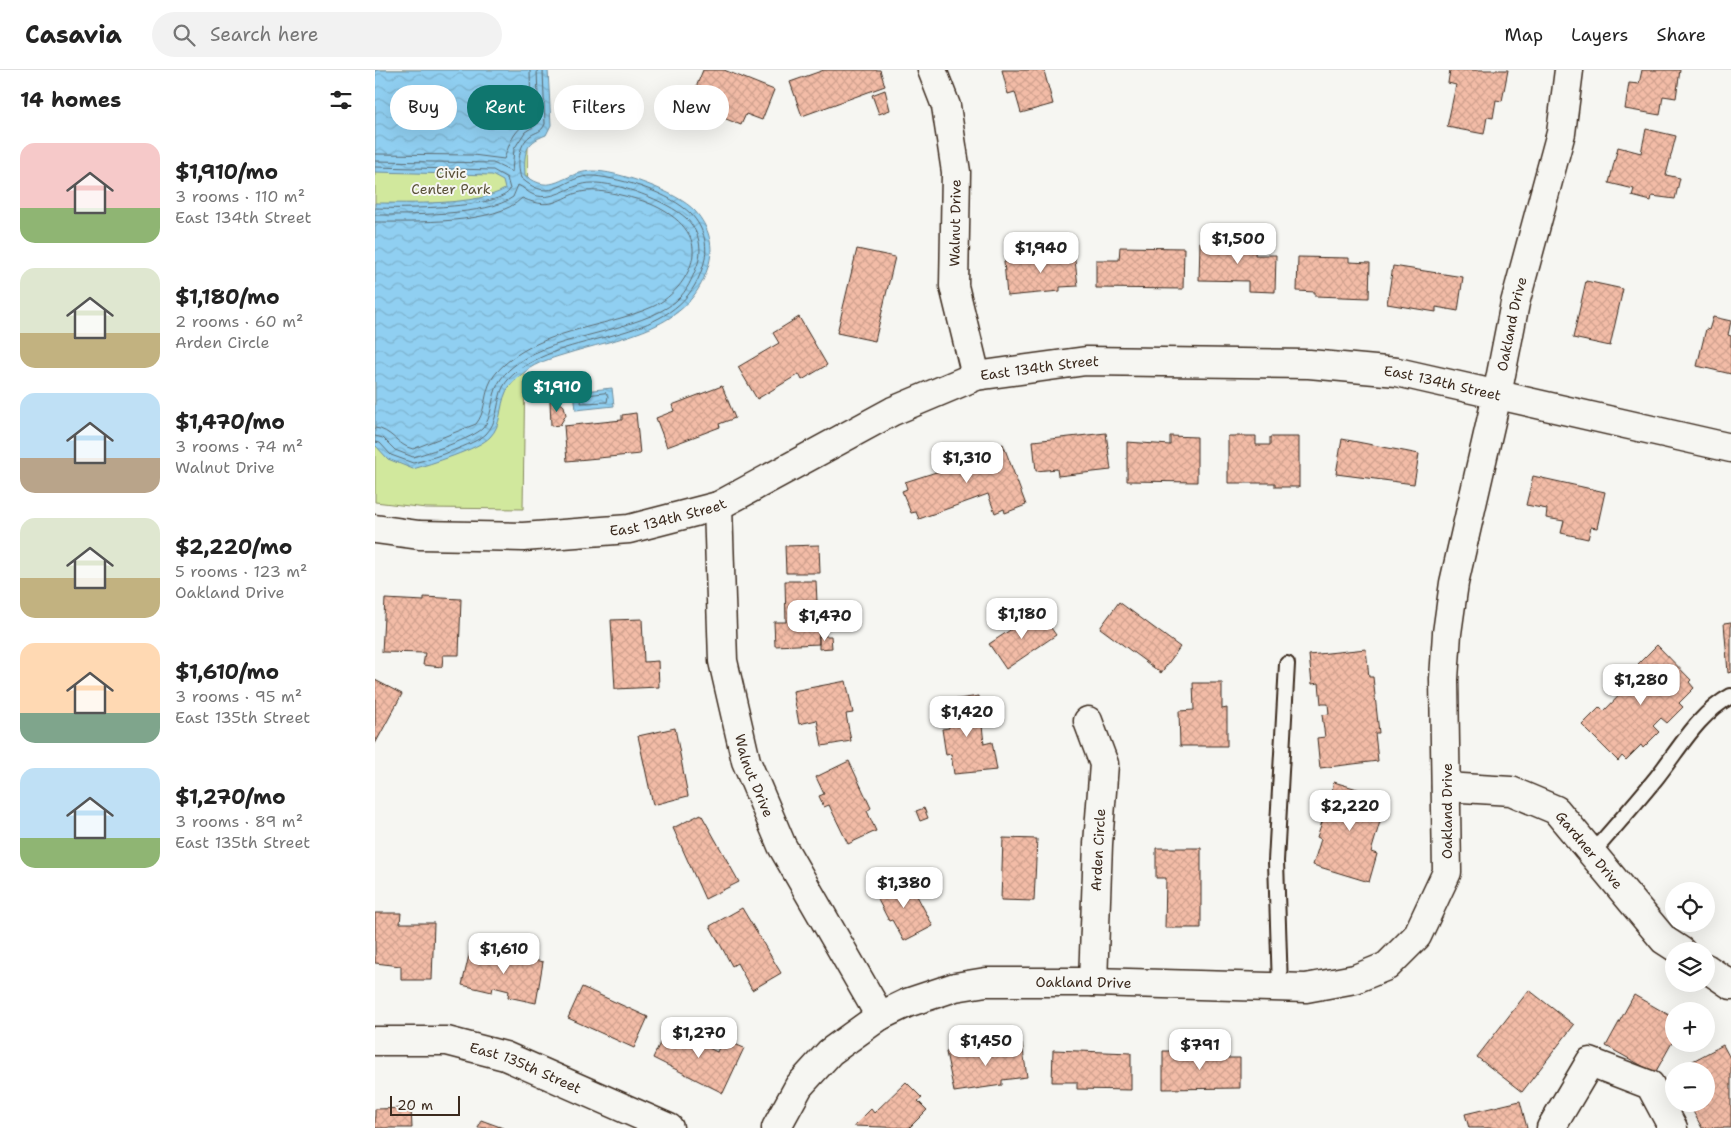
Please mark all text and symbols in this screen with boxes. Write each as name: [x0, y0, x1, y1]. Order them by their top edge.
search box: [152, 12, 502, 57]
text: Casavia: [25, 19, 122, 51]
icon: search: [170, 21, 198, 49]
text: Search here: [210, 22, 318, 47]
text: Map: [1505, 23, 1543, 47]
text: Layers: [1571, 23, 1628, 47]
text: Share: [1656, 23, 1706, 47]
chip: Buy: [390, 85, 457, 130]
chip: Rent: [467, 85, 544, 130]
chip: Filters: [554, 85, 644, 130]
chip: New: [654, 85, 729, 130]
text: 14 homes: [20, 86, 121, 114]
icon: filters: [327, 86, 355, 114]
text: $1,910/mo: [175, 158, 278, 186]
icon: home: [60, 163, 120, 223]
park label: Civic Center Park: [411, 164, 491, 198]
street label: Walnut Drive: [945, 179, 965, 267]
text: 3 rooms · 110 m²: [175, 186, 305, 207]
text: East 134th Street: [175, 207, 312, 228]
pin: $1,500: [1197, 222, 1279, 265]
text: $1,500: [1211, 228, 1265, 249]
pin: $1,940: [1000, 232, 1082, 274]
text: $1,940: [1015, 237, 1067, 258]
street label: Oakland Drive: [1493, 275, 1531, 373]
text: $1,180/mo: [175, 283, 280, 311]
icon: home: [60, 288, 120, 348]
text: 2 rooms · 60 m²: [175, 311, 303, 332]
text: Arden Circle: [175, 332, 270, 353]
street label: East 134th Street: [979, 352, 1099, 384]
street label: East 134th Street: [1383, 362, 1503, 404]
pin: $1,910: [516, 370, 598, 413]
text: $1,910: [533, 376, 581, 397]
text: $1,470/mo: [175, 408, 285, 436]
icon: home: [60, 413, 120, 473]
text: 3 rooms · 74 m²: [175, 436, 303, 457]
pin: $1,310: [926, 442, 1008, 484]
text: $1,310: [942, 447, 992, 468]
text: Walnut Drive: [175, 457, 275, 478]
street label: East 134th Street: [609, 494, 729, 539]
text: $2,220/mo: [175, 533, 292, 561]
icon: home: [60, 538, 120, 598]
text: 5 rooms · 123 m²: [175, 561, 307, 582]
text: Oakland Drive: [175, 582, 285, 603]
pin: $1,180: [981, 598, 1063, 640]
pin: $1,470: [784, 600, 866, 642]
text: $1,180: [997, 603, 1047, 624]
text: $1,470: [798, 605, 852, 626]
text: $1,610/mo: [175, 658, 279, 686]
icon: home: [60, 663, 120, 723]
pin: $1,280: [1600, 664, 1682, 706]
text: $1,280: [1614, 669, 1668, 690]
text: 3 rooms · 95 m²: [175, 686, 302, 707]
pin: $1,420: [926, 696, 1008, 738]
text: $1,420: [941, 701, 993, 722]
text: East 135th Street: [175, 707, 310, 728]
street label: Walnut Drive: [731, 732, 778, 820]
street label: Oakland Drive: [1438, 763, 1456, 859]
text: $1,270/mo: [175, 783, 286, 811]
icon: home: [60, 788, 120, 848]
pin: $2,220: [1309, 790, 1391, 832]
text: $2,220: [1320, 795, 1380, 816]
street label: Gardner Drive: [1552, 807, 1627, 893]
street label: Arden Circle: [1087, 808, 1109, 892]
text: 3 rooms · 89 m²: [175, 811, 303, 832]
text: East 135th Street: [175, 832, 310, 853]
pin: $1,380: [863, 866, 945, 909]
text: $1,380: [877, 872, 931, 893]
map controls: [1665, 882, 1715, 1112]
button: locate: [1665, 882, 1715, 932]
pin: $1,610: [463, 932, 545, 975]
text: $1,610: [480, 938, 529, 959]
button: layers: [1665, 942, 1715, 992]
street label: Oakland Drive: [1036, 973, 1132, 992]
button: +: [1665, 1002, 1715, 1052]
pin: $1,270: [658, 1016, 740, 1059]
text: $1,270: [672, 1022, 726, 1043]
pin: $1,450: [945, 1024, 1027, 1067]
pin: $791: [1170, 1028, 1230, 1071]
text: $1,450: [960, 1030, 1012, 1051]
text: $791: [1180, 1034, 1220, 1055]
street label: East 135th Street: [468, 1038, 584, 1097]
button: −: [1665, 1062, 1715, 1112]
scale bar: [390, 1093, 460, 1116]
text: 20 m: [397, 1096, 433, 1114]

